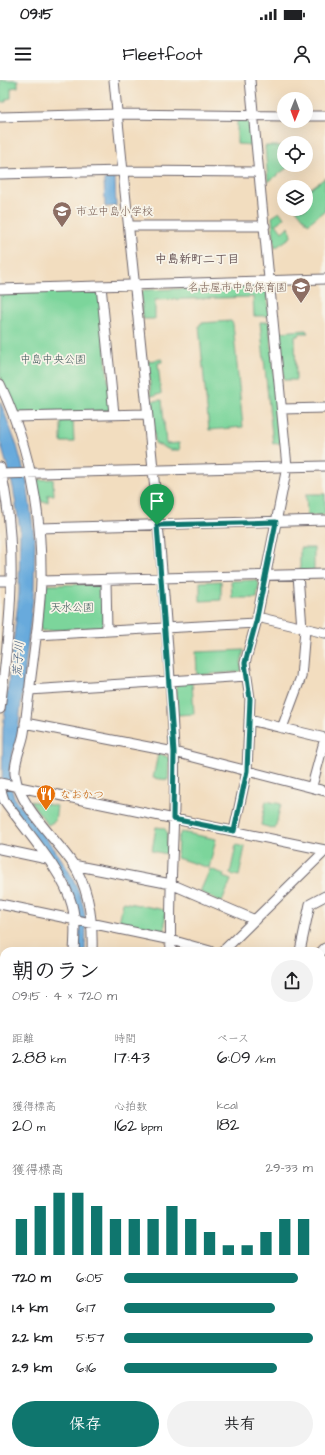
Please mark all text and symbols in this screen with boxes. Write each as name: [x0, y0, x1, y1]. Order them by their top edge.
text: 09:15: [20, 4, 53, 25]
text: Fleetfoot: [122, 42, 203, 67]
icon: menu: [12, 43, 34, 65]
icon: person: [291, 43, 313, 65]
north arrow: [277, 92, 313, 128]
map controls: [277, 92, 313, 216]
button: locate: [277, 136, 313, 172]
button: layers: [277, 180, 313, 216]
school or university icon: 市立中島小学校: [51, 200, 73, 228]
place label: 市立中島小学校: [76, 204, 153, 219]
district label: 中島新町二丁目: [155, 251, 239, 268]
school or university icon: 名古屋市中島保育園: [290, 276, 312, 304]
place label: 名古屋市中島保育園: [188, 280, 287, 295]
park label: 中島中央公園: [20, 352, 86, 367]
pin: [140, 484, 174, 525]
icon: arrive: [146, 490, 168, 512]
park label: 天水公園: [50, 600, 94, 615]
water label: 荒子川: [8, 640, 29, 678]
restaurant icon: なおかつ: [35, 783, 57, 811]
place label: なおかつ: [60, 787, 104, 802]
text: 朝のラン: [12, 956, 100, 987]
button: share: [271, 960, 313, 1002]
text: 09:15 · 4 × 720 m: [12, 987, 117, 1005]
text: 距離: [12, 1031, 34, 1046]
text: 時間: [114, 1031, 136, 1046]
text: ペース: [217, 1031, 249, 1046]
text: 2.88: [12, 1046, 46, 1070]
text: 17:43: [114, 1046, 150, 1070]
text: 6:09: [217, 1046, 251, 1070]
text: km: [46, 1052, 66, 1067]
text: /km: [251, 1052, 275, 1067]
text: kcal: [217, 1098, 238, 1113]
text: 獲得標高: [12, 1099, 56, 1114]
text: 心拍数: [114, 1099, 147, 1114]
text: 182: [217, 1113, 240, 1137]
text: 20: [12, 1114, 32, 1138]
text: 162: [114, 1114, 137, 1138]
text: m: [32, 1120, 45, 1135]
text: bpm: [137, 1120, 162, 1135]
text: 29–33 m: [266, 1159, 313, 1177]
text: 獲得標高: [12, 1161, 64, 1179]
text: 720 m: [12, 1269, 51, 1287]
text: 6:05: [76, 1269, 104, 1287]
text: 1.4 km: [12, 1299, 48, 1317]
text: 6:17: [76, 1299, 96, 1317]
text: 2.2 km: [12, 1329, 52, 1347]
text: 5:57: [76, 1329, 105, 1347]
text: 2.9 km: [12, 1359, 52, 1377]
text: 6:16: [76, 1359, 96, 1377]
button: 保存: [12, 1401, 159, 1447]
button: 共有: [167, 1401, 313, 1447]

